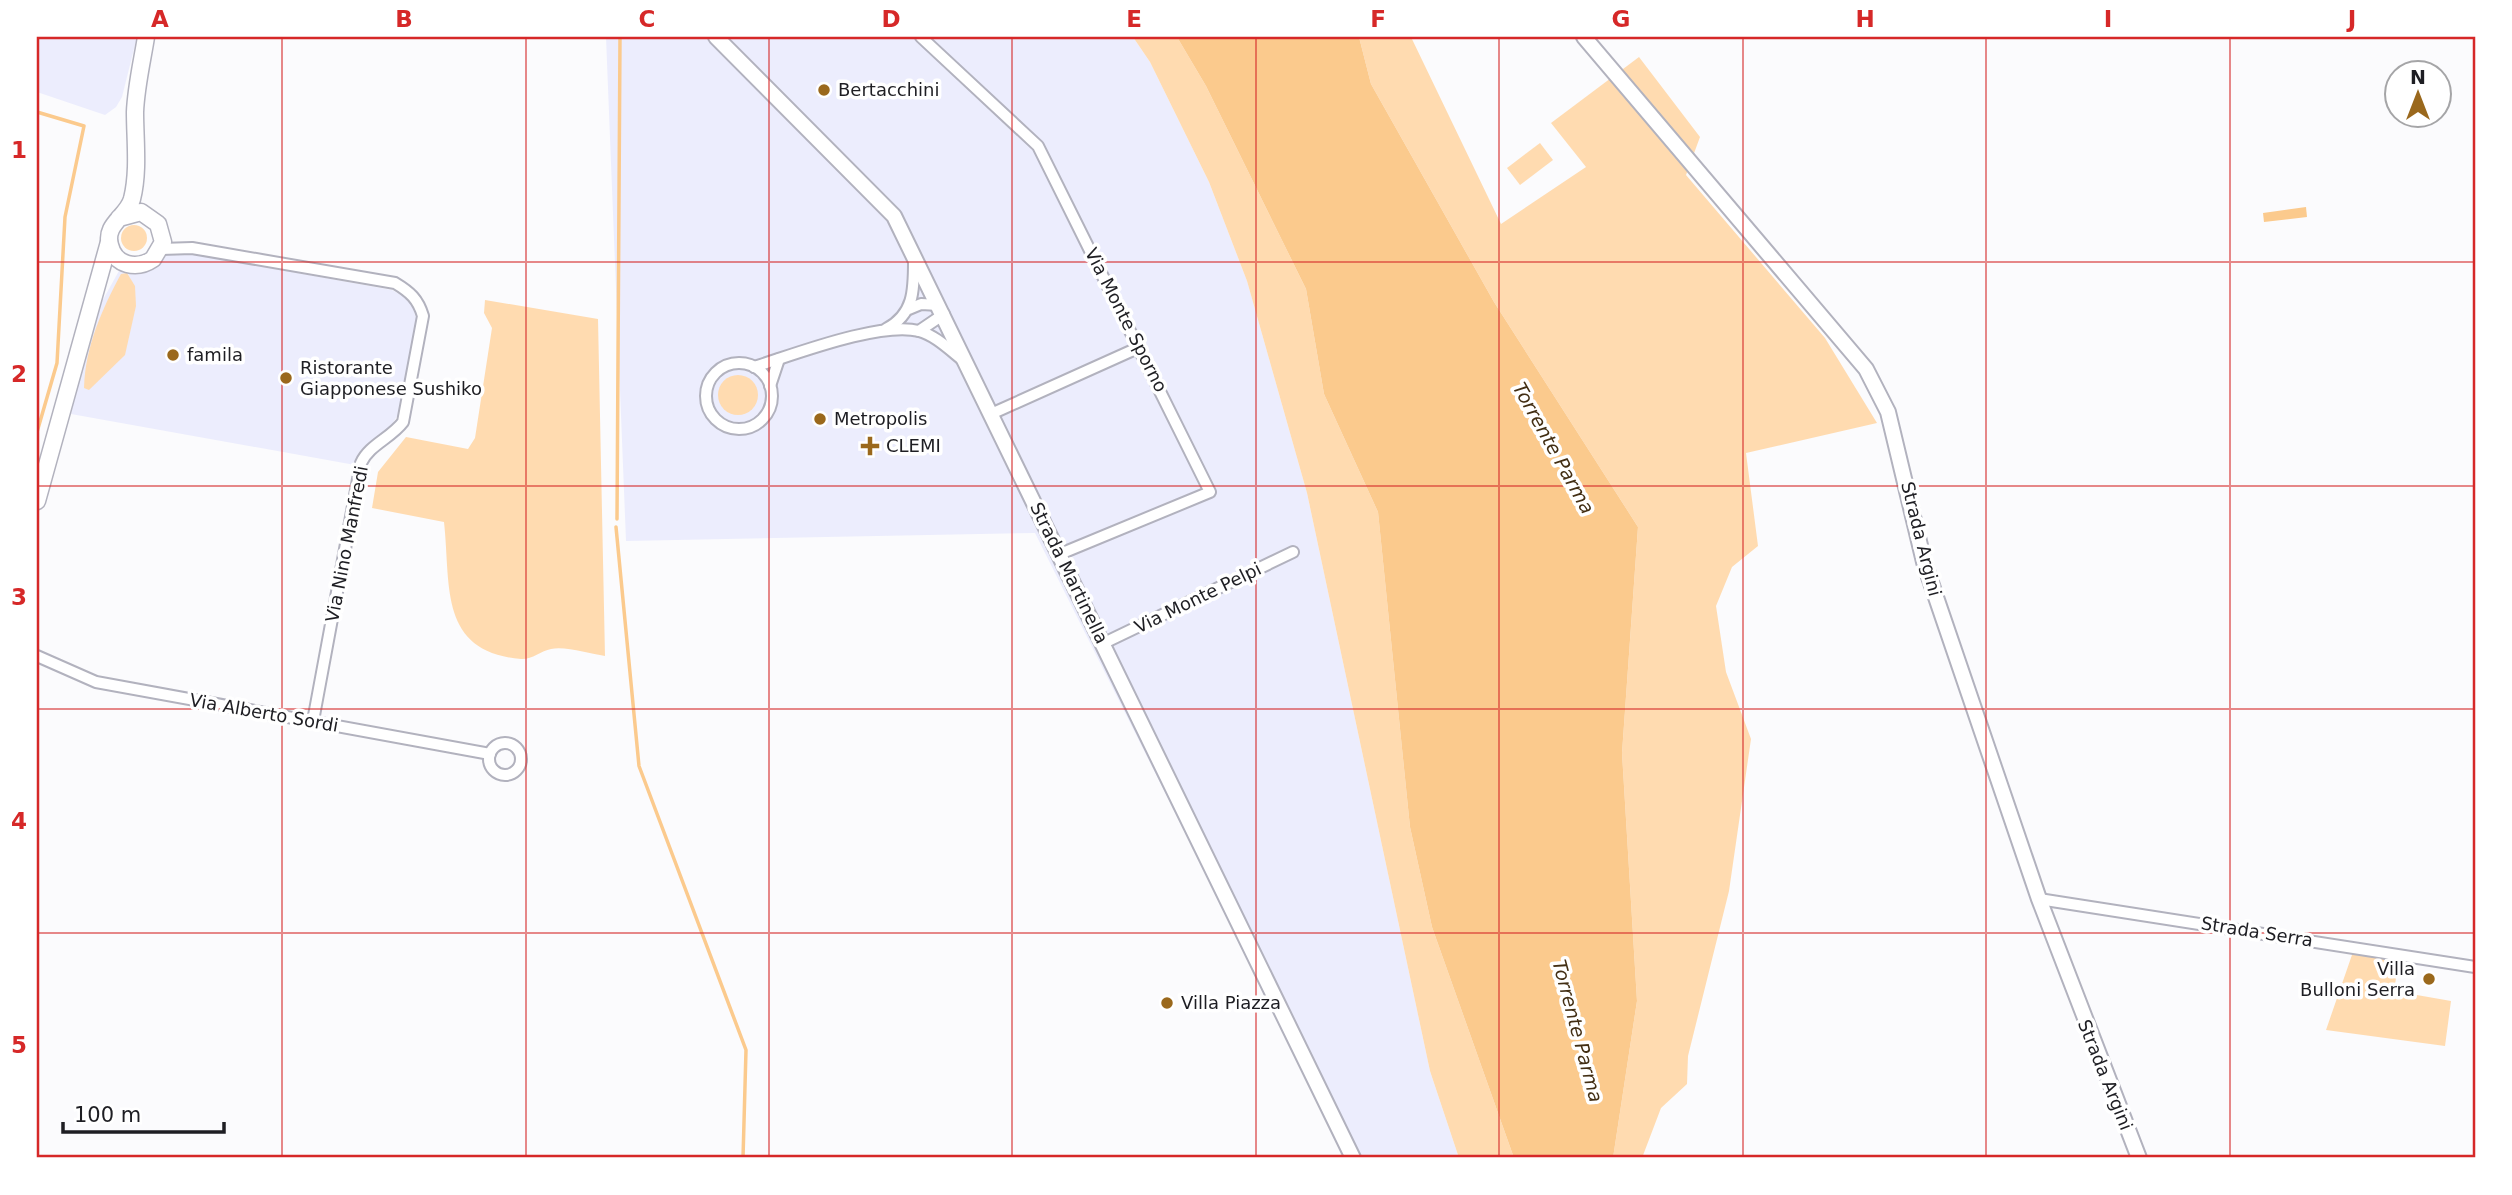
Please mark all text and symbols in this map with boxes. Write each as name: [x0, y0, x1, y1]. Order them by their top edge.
text: A: [151, 6, 169, 32]
text: B: [395, 6, 413, 32]
text: C: [639, 6, 655, 32]
text: D: [881, 6, 901, 32]
text: E: [1126, 6, 1142, 32]
text: F: [1370, 6, 1386, 32]
text: G: [1612, 6, 1630, 32]
text: H: [1855, 6, 1875, 32]
text: I: [2104, 6, 2112, 32]
text: J: [2346, 6, 2356, 32]
north arrow: [2382, 60, 2452, 130]
text: N: [2410, 66, 2426, 88]
place label: Bertacchini: [838, 79, 940, 100]
marker: Bertacchini: [816, 82, 832, 98]
text: 1: [11, 137, 27, 163]
street label: Via Monte Sporno: [1081, 244, 1172, 395]
place label: famila: [187, 344, 243, 365]
marker: famila: [165, 347, 181, 363]
place label: Ristorante Giapponese Sushiko: [300, 357, 482, 399]
text: 2: [11, 361, 27, 387]
marker: Ristorante Giapponese Sushiko: [278, 370, 294, 386]
water label: Torrente Parma: [1509, 379, 1599, 517]
place label: Metropolis: [834, 408, 928, 429]
marker: Metropolis: [812, 411, 828, 427]
place label: CLEMI: [886, 435, 941, 456]
marker: CLEMI: [860, 436, 880, 456]
street label: Via Nino Manfredi: [321, 464, 372, 624]
street label: Strada Argini: [1897, 479, 1946, 598]
street label: Strada Martinella: [1026, 499, 1113, 647]
street label: Via Monte Pelpi: [1131, 558, 1264, 637]
text: 3: [11, 584, 27, 610]
street label: Via Alberto Sordi: [188, 689, 340, 736]
text: 4: [11, 808, 27, 834]
street label: Strada Serra: [2200, 912, 2315, 951]
water label: Torrente Parma: [1548, 957, 1608, 1105]
place label: Villa Bulloni Serra: [2300, 958, 2415, 1000]
marker: Villa Bulloni Serra: [2421, 971, 2437, 987]
place label: Villa Piazza: [1181, 992, 1281, 1013]
marker: Villa Piazza: [1159, 995, 1175, 1011]
street label: Strada Argini: [2074, 1016, 2137, 1133]
text: 5: [11, 1032, 27, 1058]
scale bar: [63, 1090, 224, 1134]
text: 100 m: [74, 1103, 141, 1127]

